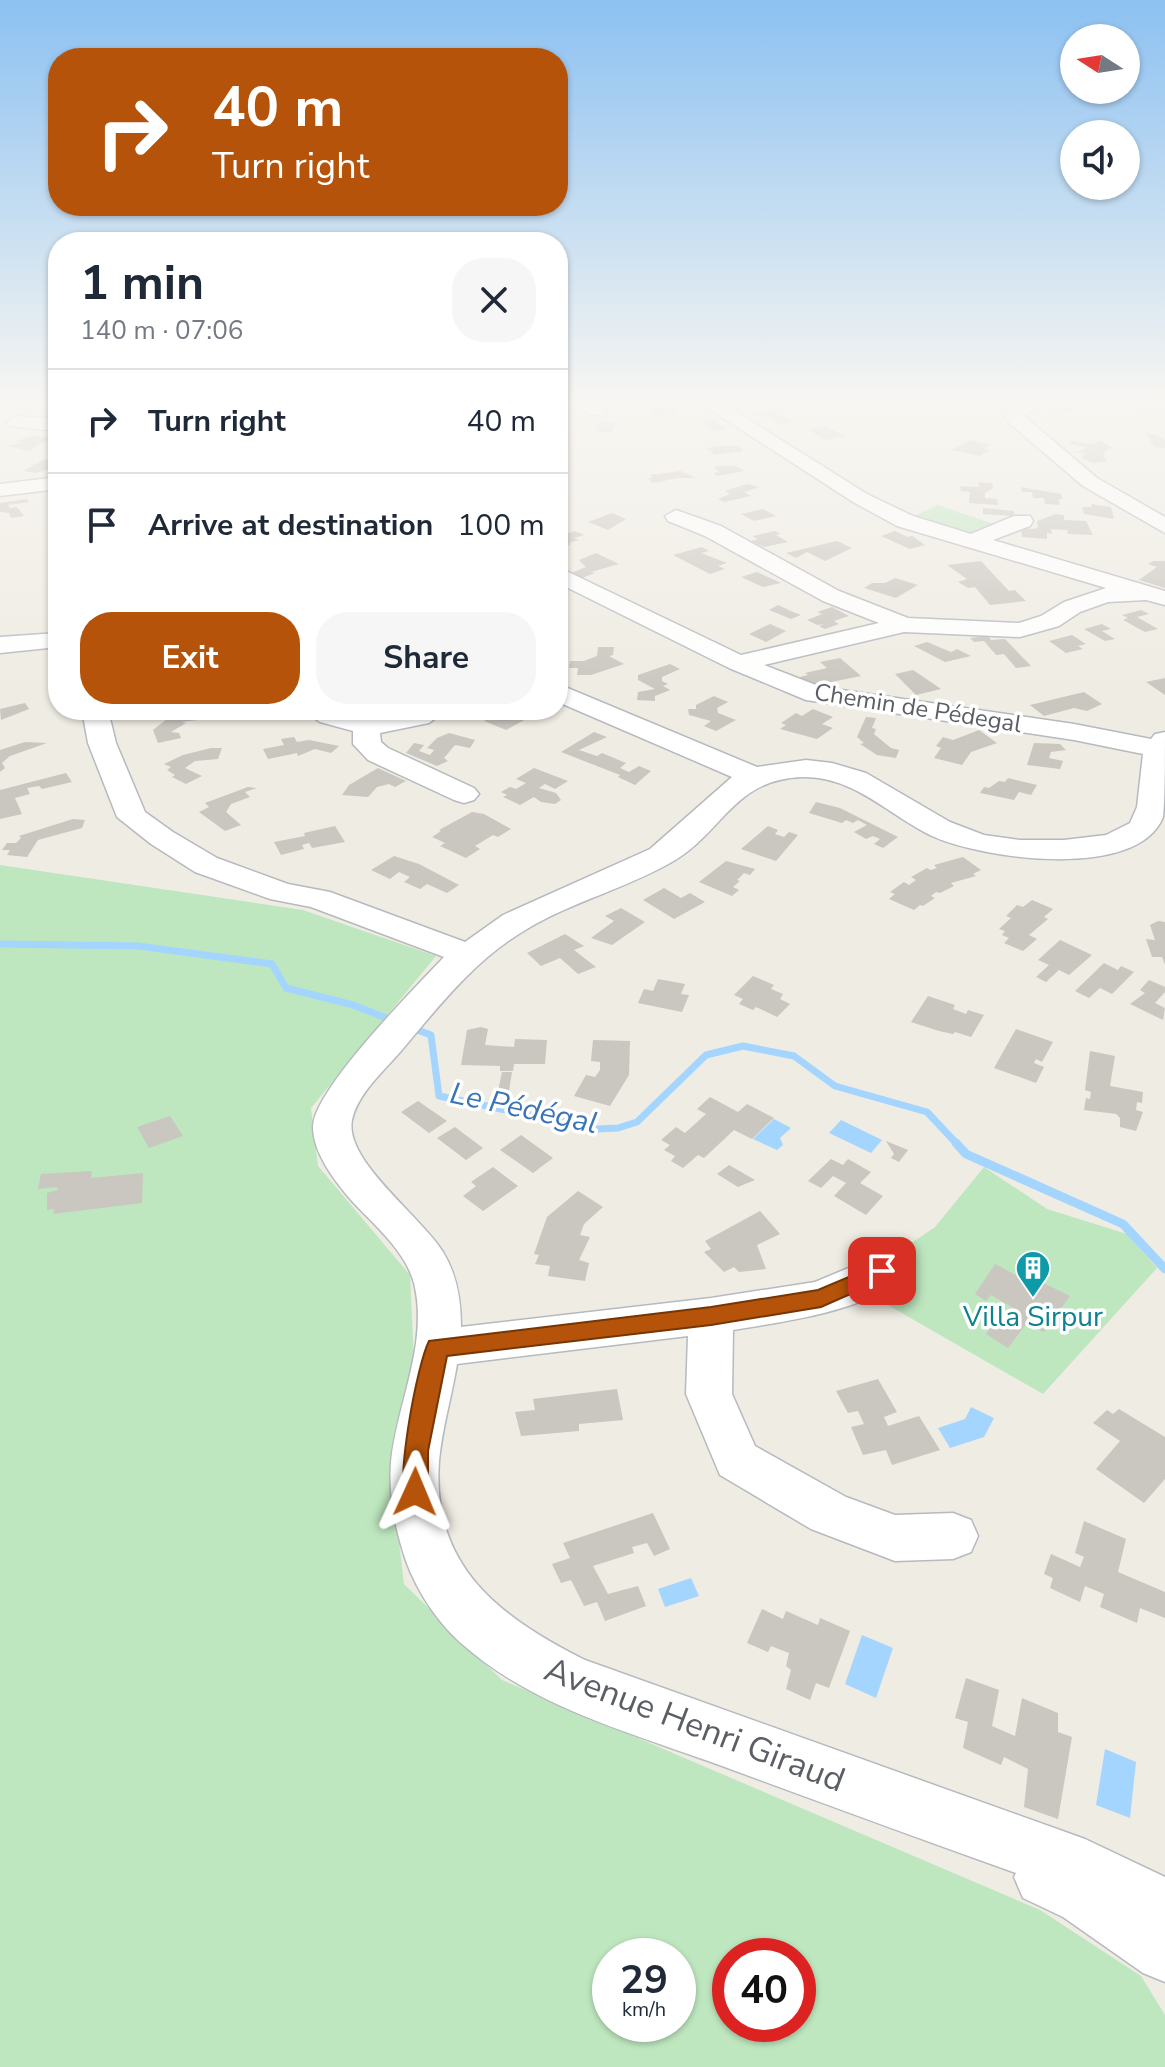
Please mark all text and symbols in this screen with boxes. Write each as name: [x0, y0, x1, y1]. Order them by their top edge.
north arrow: [1060, 24, 1140, 104]
map controls: [1060, 24, 1140, 200]
text: 40 m: [212, 69, 343, 146]
icon: right: [80, 80, 184, 184]
button: sound: [1060, 120, 1140, 200]
text: Turn right: [212, 142, 369, 191]
text: 1 min: [80, 250, 204, 316]
button: close: [452, 258, 536, 342]
text: 140 m · 07:06: [80, 313, 243, 348]
icon: right: [80, 399, 124, 443]
text: Turn right: [148, 401, 286, 442]
text: 40 m: [467, 401, 536, 442]
icon: arrive: [80, 503, 124, 547]
text: Arrive at destination: [148, 505, 433, 546]
text: 100 m: [457, 505, 545, 546]
button: Exit: [80, 612, 300, 704]
button: Share: [316, 612, 536, 704]
street label: Chemin de Pédegal: [812, 676, 1024, 740]
water label: Le Pédégal: [446, 1073, 601, 1144]
pin: [848, 1237, 916, 1305]
icon: arrive: [860, 1249, 904, 1293]
building icon: Villa Sirpur: [1014, 1249, 1052, 1299]
place label: Villa Sirpur: [962, 1298, 1103, 1336]
position arrow: [373, 1450, 457, 1534]
street label: Avenue Henri Giraud: [538, 1646, 851, 1803]
speed limit sign: 40: [712, 1938, 816, 2042]
text: 29: [620, 1953, 668, 2007]
text: km/h: [622, 1996, 666, 2023]

